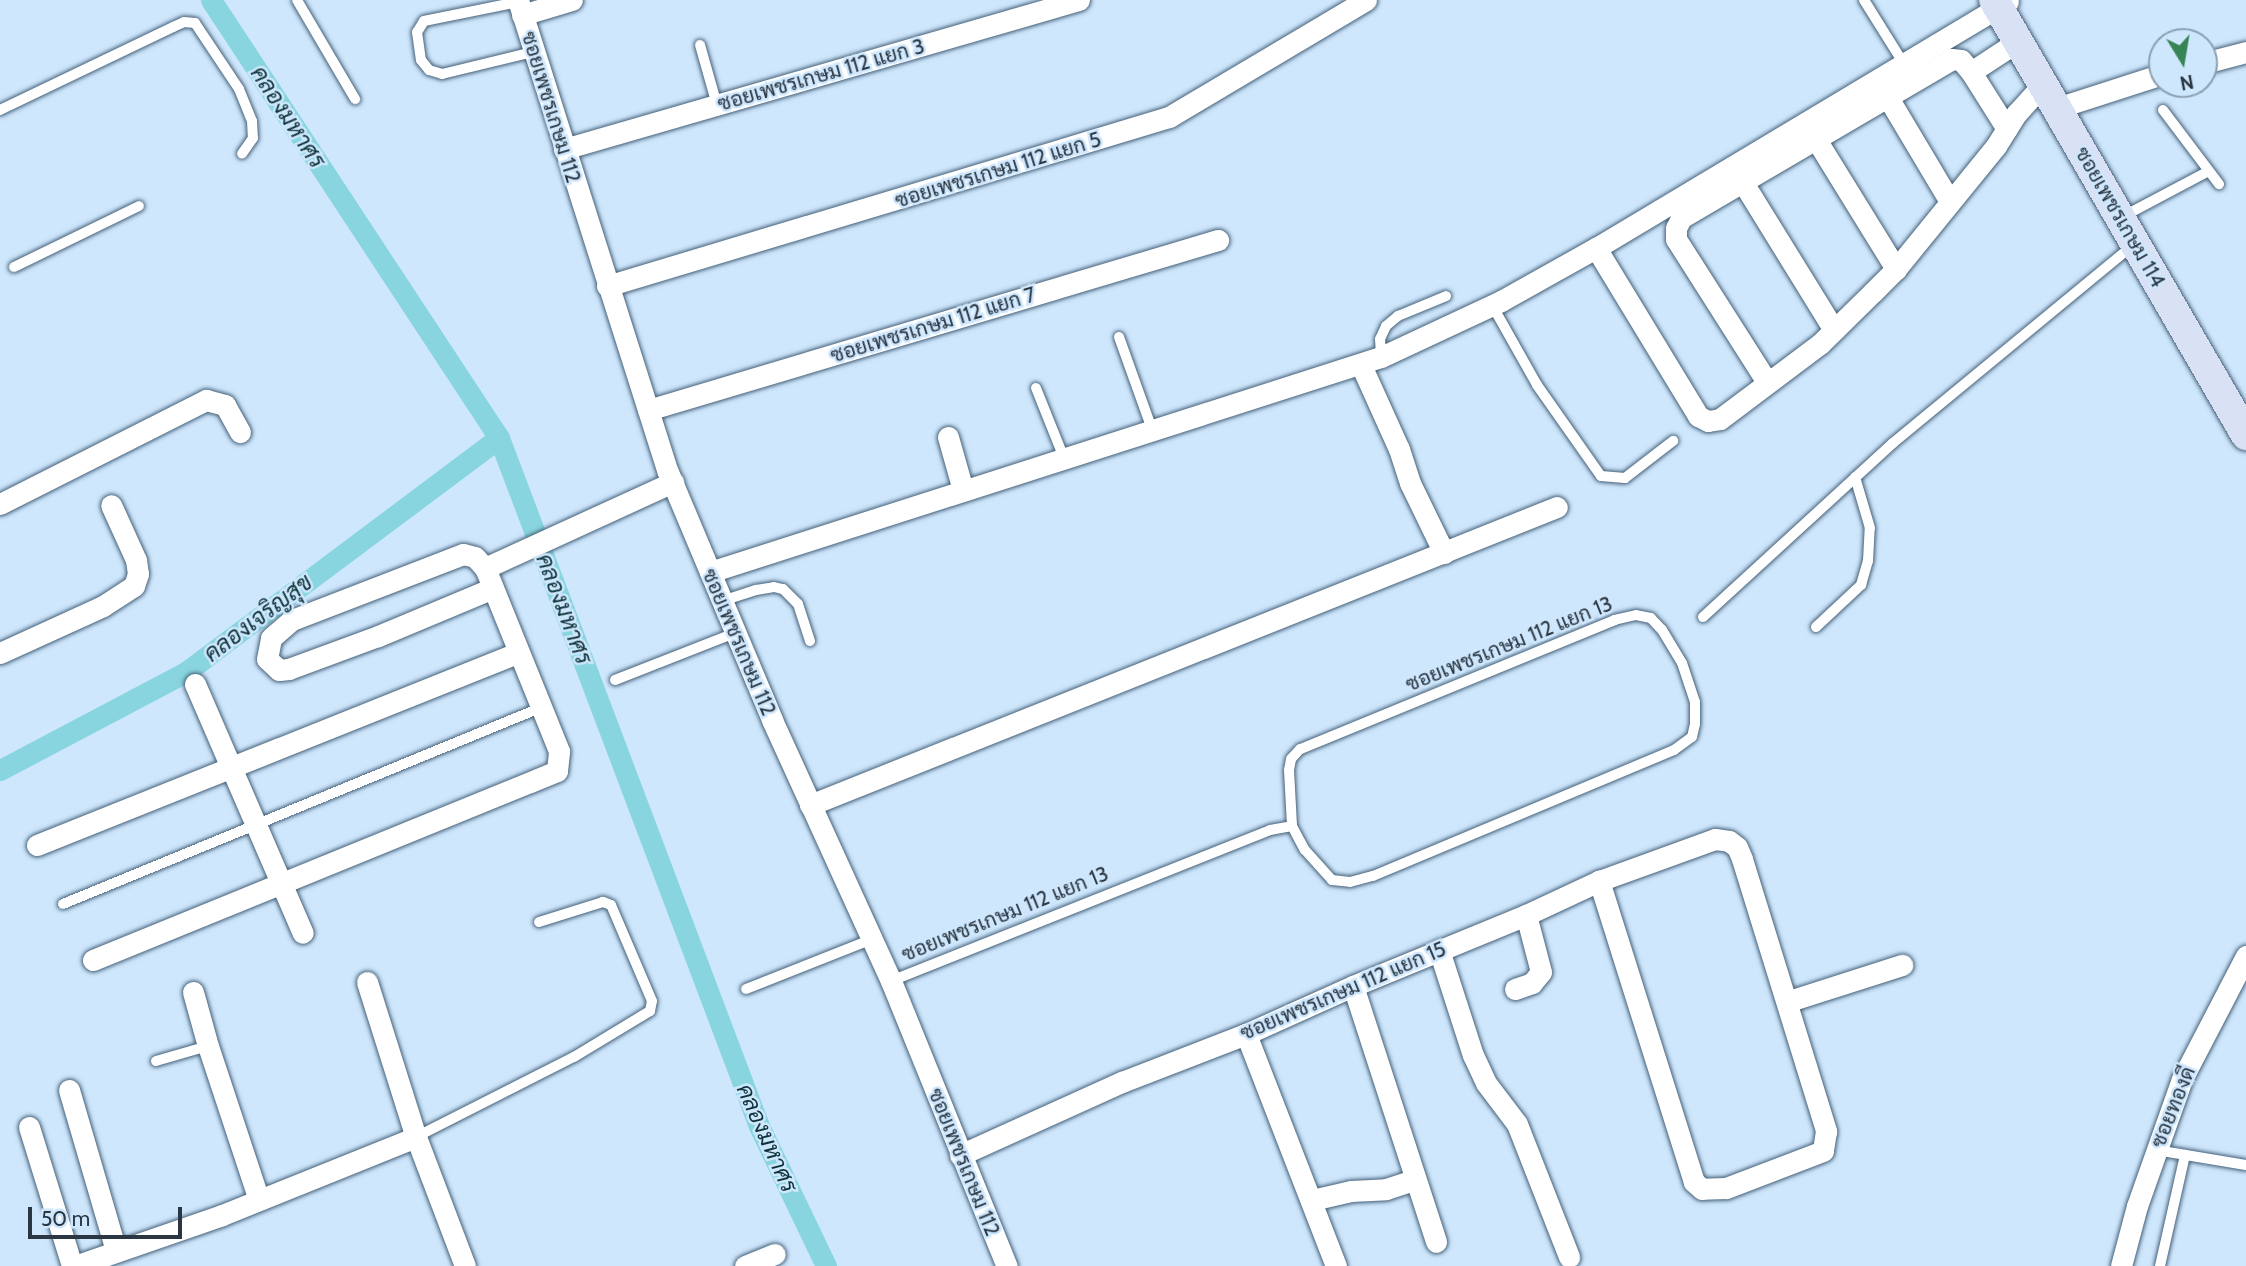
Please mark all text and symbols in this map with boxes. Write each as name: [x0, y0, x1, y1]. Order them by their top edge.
street label: ซอยเพชรเกษม 112: [516, 28, 586, 186]
north arrow: [2148, 28, 2218, 98]
street label: ซอยเพชรเกษม 112 แยก 3: [715, 33, 927, 117]
water label: คลองมหาศร: [245, 61, 331, 173]
text: N: [2178, 70, 2196, 95]
street label: ซอยเพชรเกษม 112 แยก 5: [892, 127, 1104, 213]
street label: ซอยเพชรเกษม 114: [2070, 142, 2170, 292]
street label: ซอยเพชรเกษม 112 แยก 7: [827, 282, 1039, 368]
water label: คลองมหาศร: [530, 550, 598, 668]
street label: ซอยเพชรเกษม 112: [697, 565, 781, 719]
water label: คลองเจริญสุข: [198, 568, 318, 668]
street label: ซอยเพชรเกษม 112 แยก 13: [1402, 591, 1616, 697]
street label: ซอยเพชรเกษม 112 แยก 13: [898, 861, 1112, 967]
street label: ซอยเพชรเกษม 112 แยก 15: [1236, 936, 1450, 1046]
street label: ซอยทองดี: [2145, 1063, 2201, 1151]
water label: คลองมหาศร: [731, 1079, 803, 1197]
street label: ซอยเพชรเกษม 112: [923, 1085, 1005, 1239]
scale bar: [32, 1192, 186, 1236]
text: 50 m: [41, 1206, 90, 1231]

